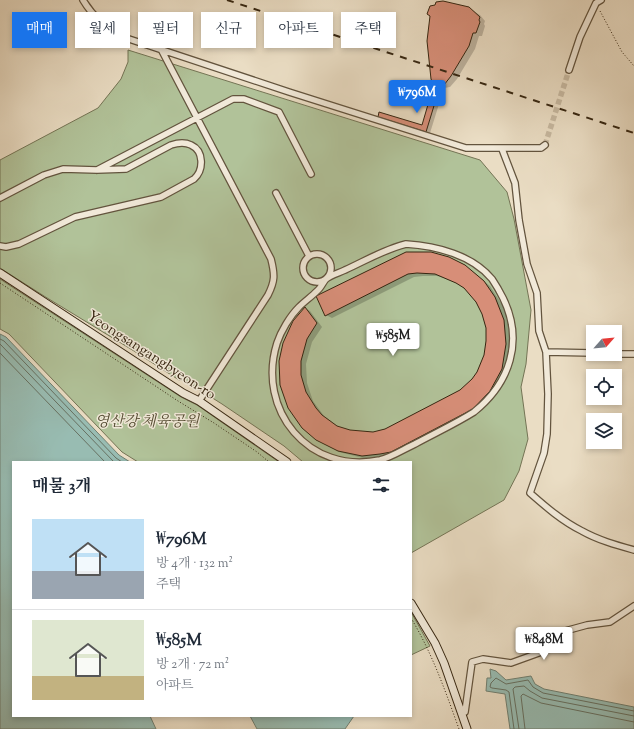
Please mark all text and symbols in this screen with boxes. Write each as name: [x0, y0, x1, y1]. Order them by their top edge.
chip: 매매: [12, 12, 67, 48]
chip: 월세: [75, 12, 130, 48]
chip: 필터: [138, 12, 193, 48]
chip: 신규: [201, 12, 256, 48]
chip: 아파트: [264, 12, 333, 48]
chip: 주택: [341, 12, 396, 48]
pin: ₩796M: [389, 80, 445, 114]
text: ₩796M: [398, 84, 436, 102]
street label: Yeongsangangbyeon-ro: [82, 306, 220, 406]
pin: ₩585M: [365, 323, 421, 357]
north arrow: [586, 325, 622, 361]
map controls: [586, 325, 622, 449]
text: ₩585M: [376, 327, 411, 345]
button: locate: [586, 369, 622, 405]
park label: 영산강 체육공원: [95, 412, 201, 433]
button: layers: [586, 413, 622, 449]
icon: filters: [370, 474, 392, 496]
text: 매물 3개: [32, 475, 92, 499]
text: ₩796M: [156, 528, 207, 552]
icon: home: [64, 535, 112, 583]
text: 방 4개 · 132 m²: [156, 555, 233, 573]
text: 주택: [156, 576, 181, 594]
pin: ₩848M: [516, 627, 572, 661]
text: ₩585M: [156, 629, 202, 653]
text: ₩848M: [525, 631, 563, 649]
icon: home: [64, 636, 112, 684]
text: 방 2개 · 72 m²: [156, 656, 229, 674]
text: 아파트: [156, 677, 194, 695]

